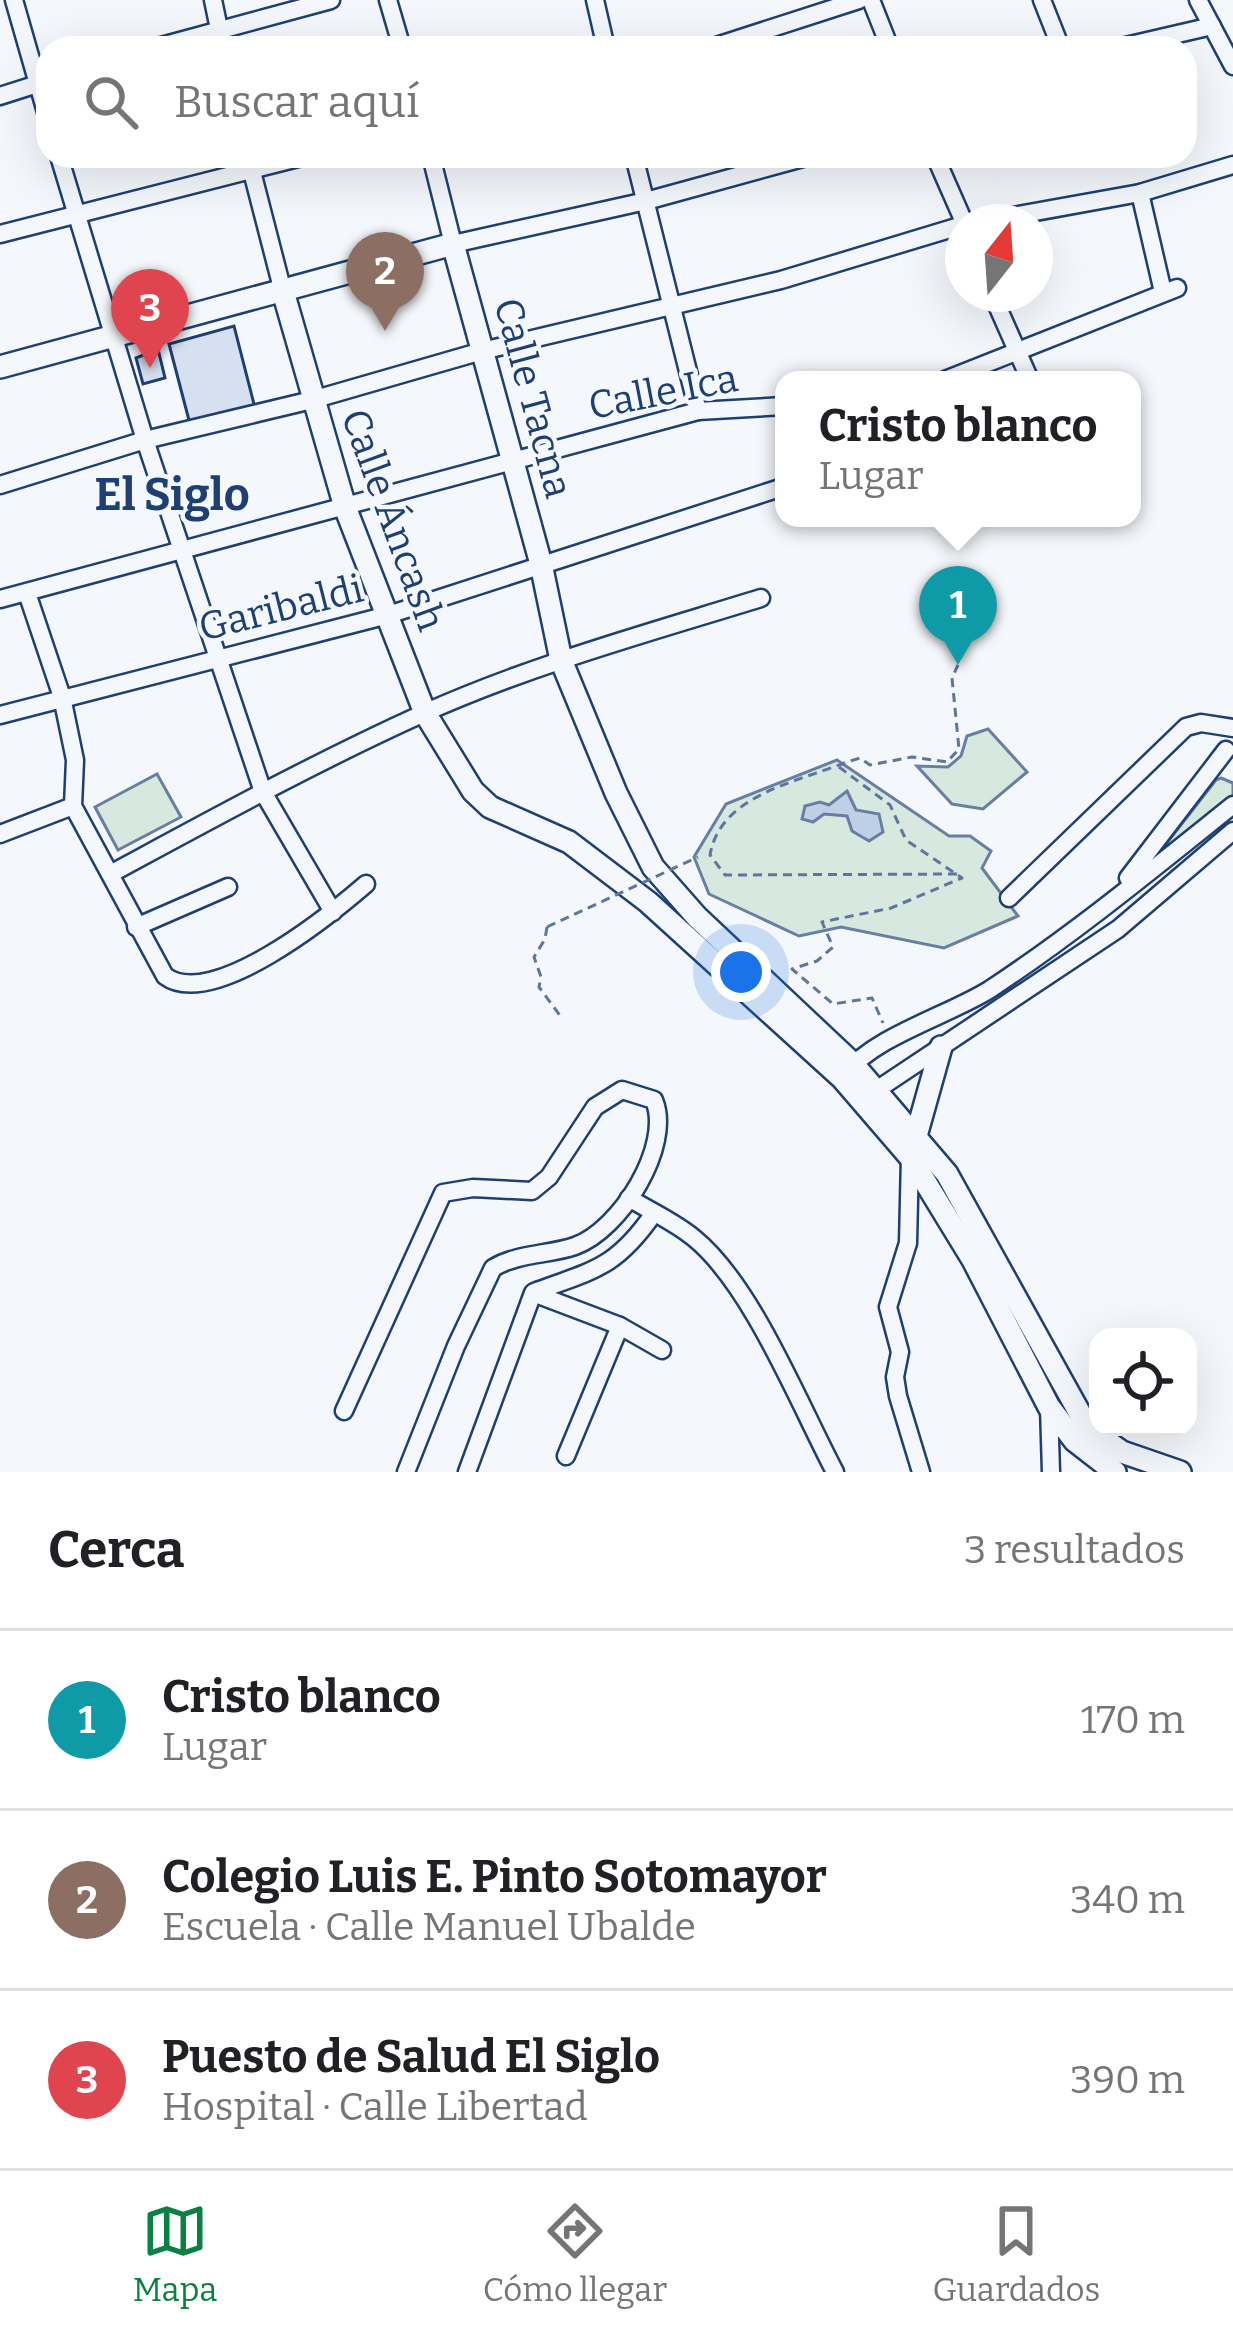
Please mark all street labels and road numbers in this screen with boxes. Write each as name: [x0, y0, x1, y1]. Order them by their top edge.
street label: Calle Tacna: [484, 293, 582, 503]
street label: Calle Ica: [585, 355, 741, 429]
street label: Calle Áncash: [332, 403, 454, 637]
street label: Garibaldi: [194, 565, 368, 651]

